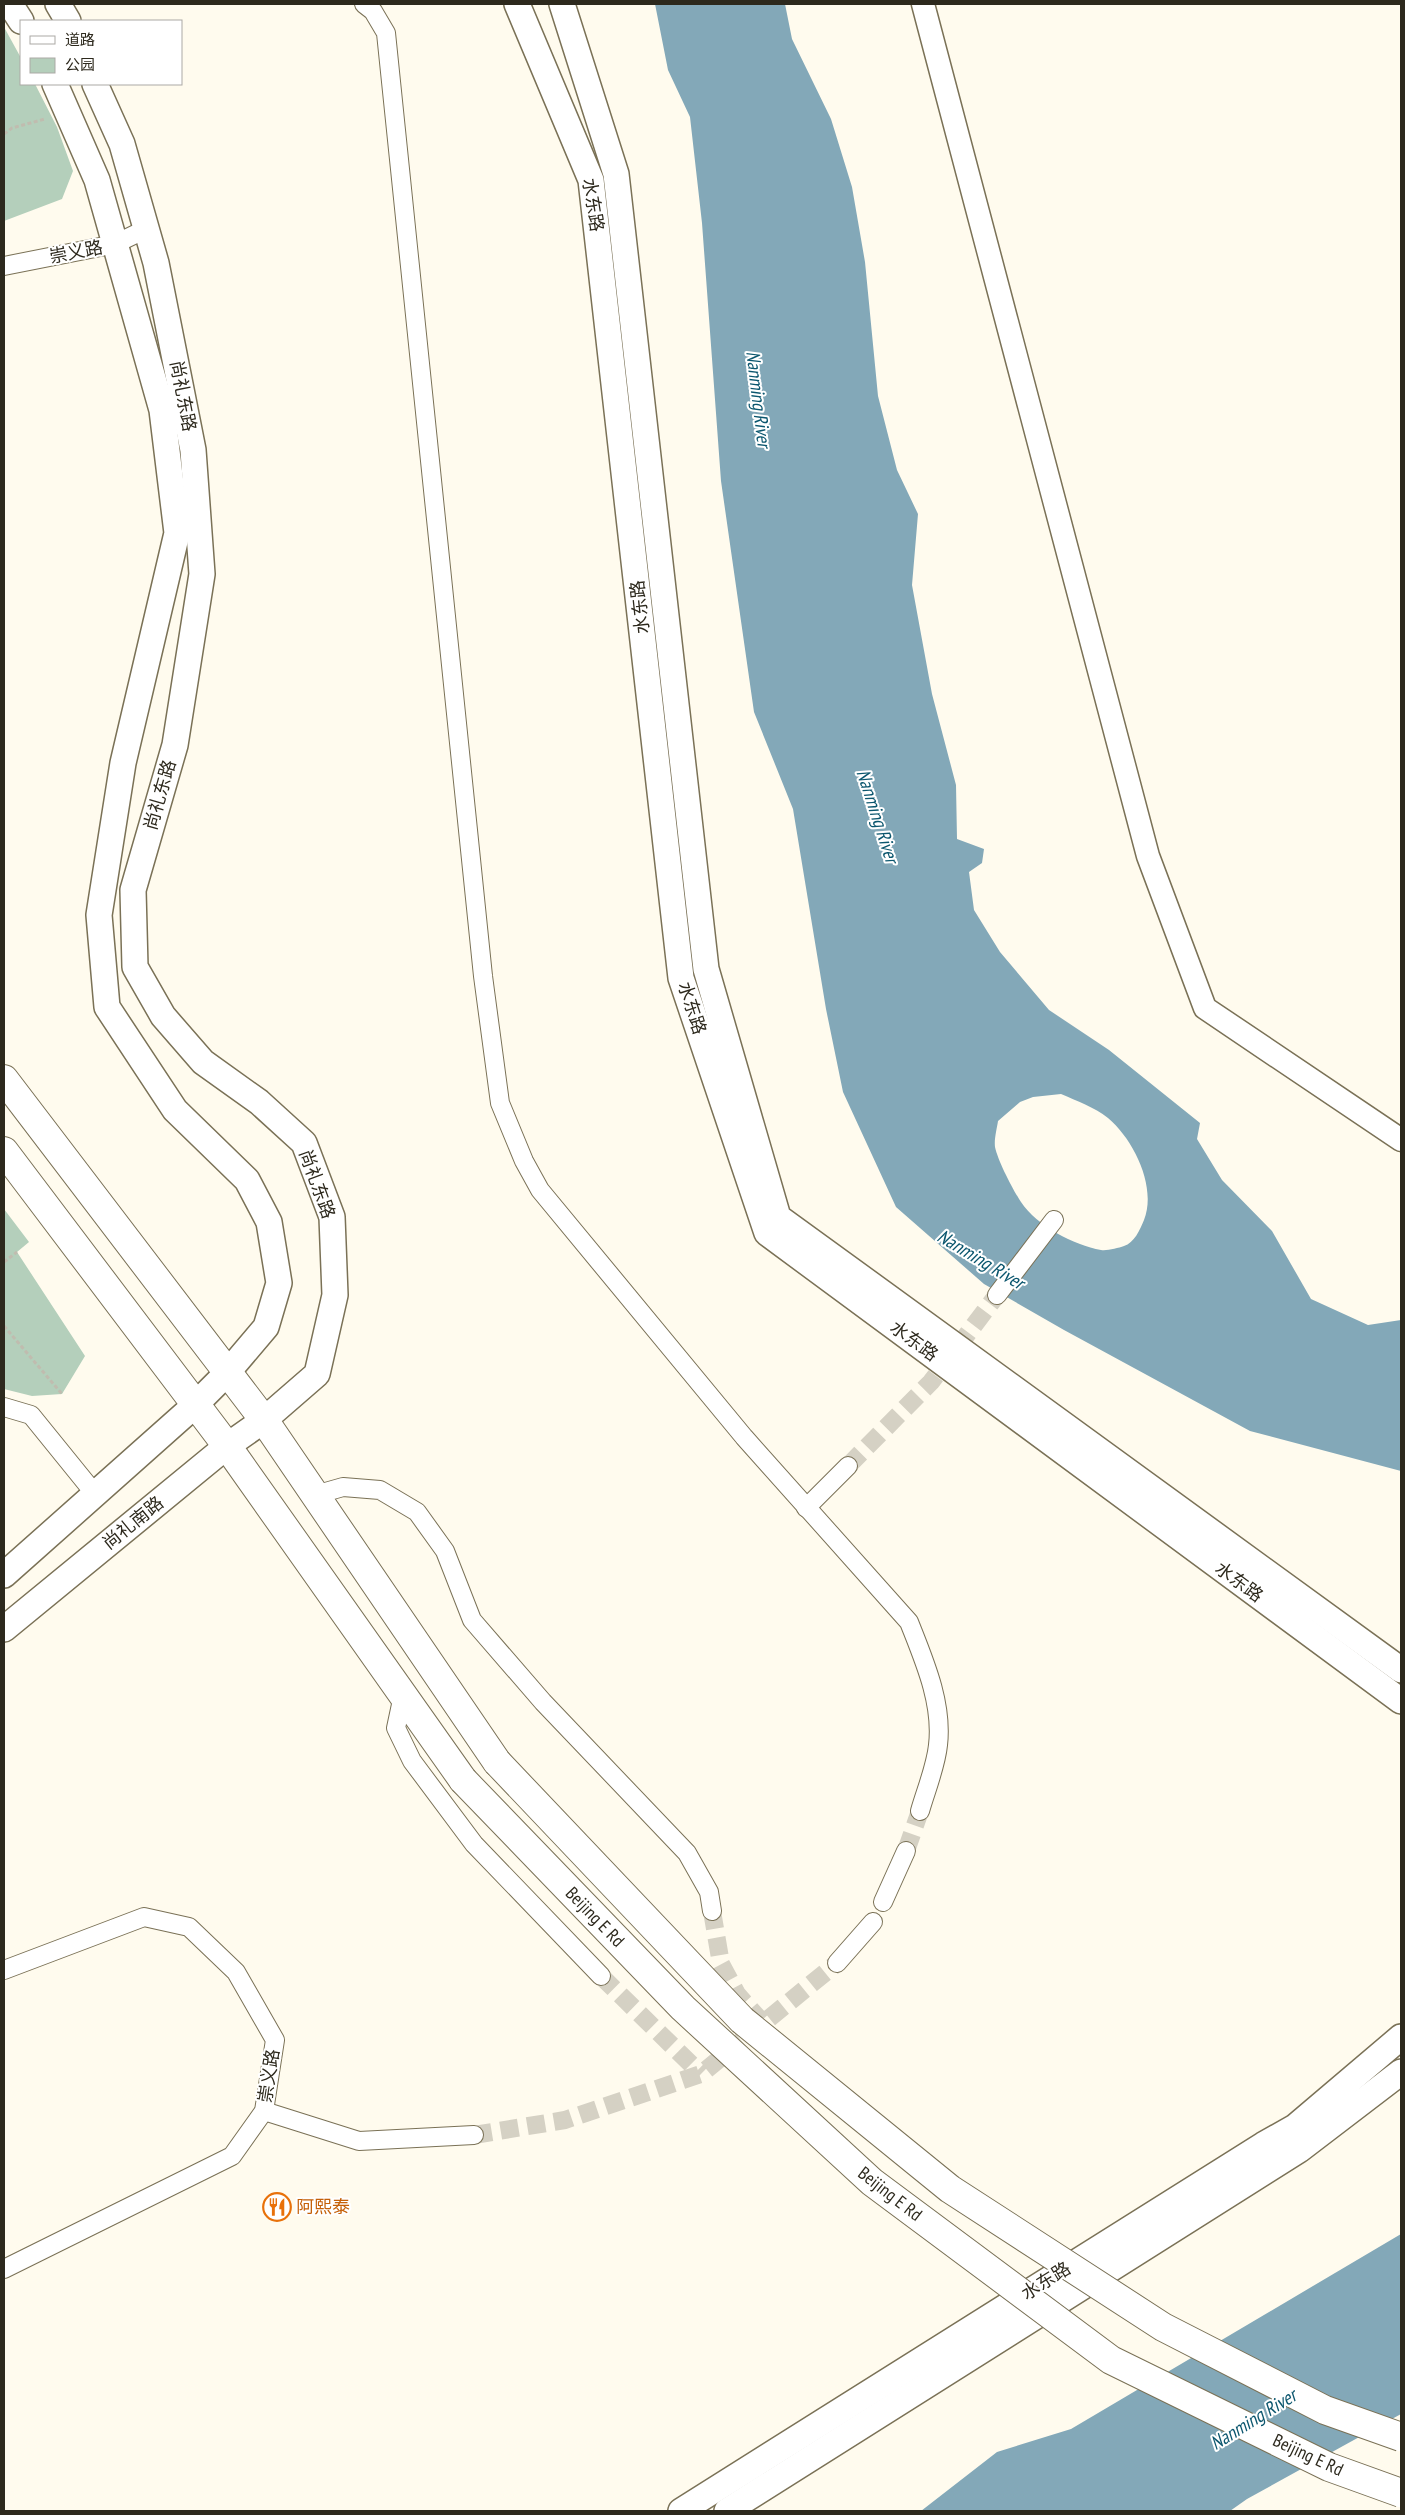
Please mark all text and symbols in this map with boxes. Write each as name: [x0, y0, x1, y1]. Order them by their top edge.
legend: [20, 20, 182, 85]
text: 道路: [65, 30, 95, 49]
text: 公园: [65, 55, 95, 74]
street label: 水东路: [578, 176, 609, 233]
street label: 崇义路: [47, 235, 105, 268]
water label: Nanming River: [741, 349, 777, 451]
street label: 尚礼东路: [165, 358, 202, 433]
street label: 水东路: [625, 579, 654, 635]
street label: 尚礼东路: [139, 757, 180, 833]
water label: Nanming River: [852, 766, 905, 868]
street label: 水东路: [673, 979, 712, 1037]
street label: 尚礼东路: [294, 1146, 341, 1222]
water label: Nanming River: [933, 1224, 1031, 1296]
street label: 水东路: [886, 1315, 943, 1366]
street label: 尚礼南路: [97, 1491, 168, 1554]
street label: 水东路: [1211, 1556, 1268, 1607]
street label: Beijing E Rd: [561, 1882, 630, 1952]
street label: 崇义路: [253, 2047, 284, 2104]
street label: Beijing E Rd: [854, 2161, 927, 2226]
restaurant icon: 阿熙泰: [262, 2192, 292, 2222]
place label: 阿熙泰: [296, 2195, 350, 2218]
street label: 水东路: [1017, 2257, 1075, 2305]
water label: Nanming River: [1206, 2382, 1303, 2455]
street label: Beijing E Rd: [1269, 2428, 1347, 2481]

